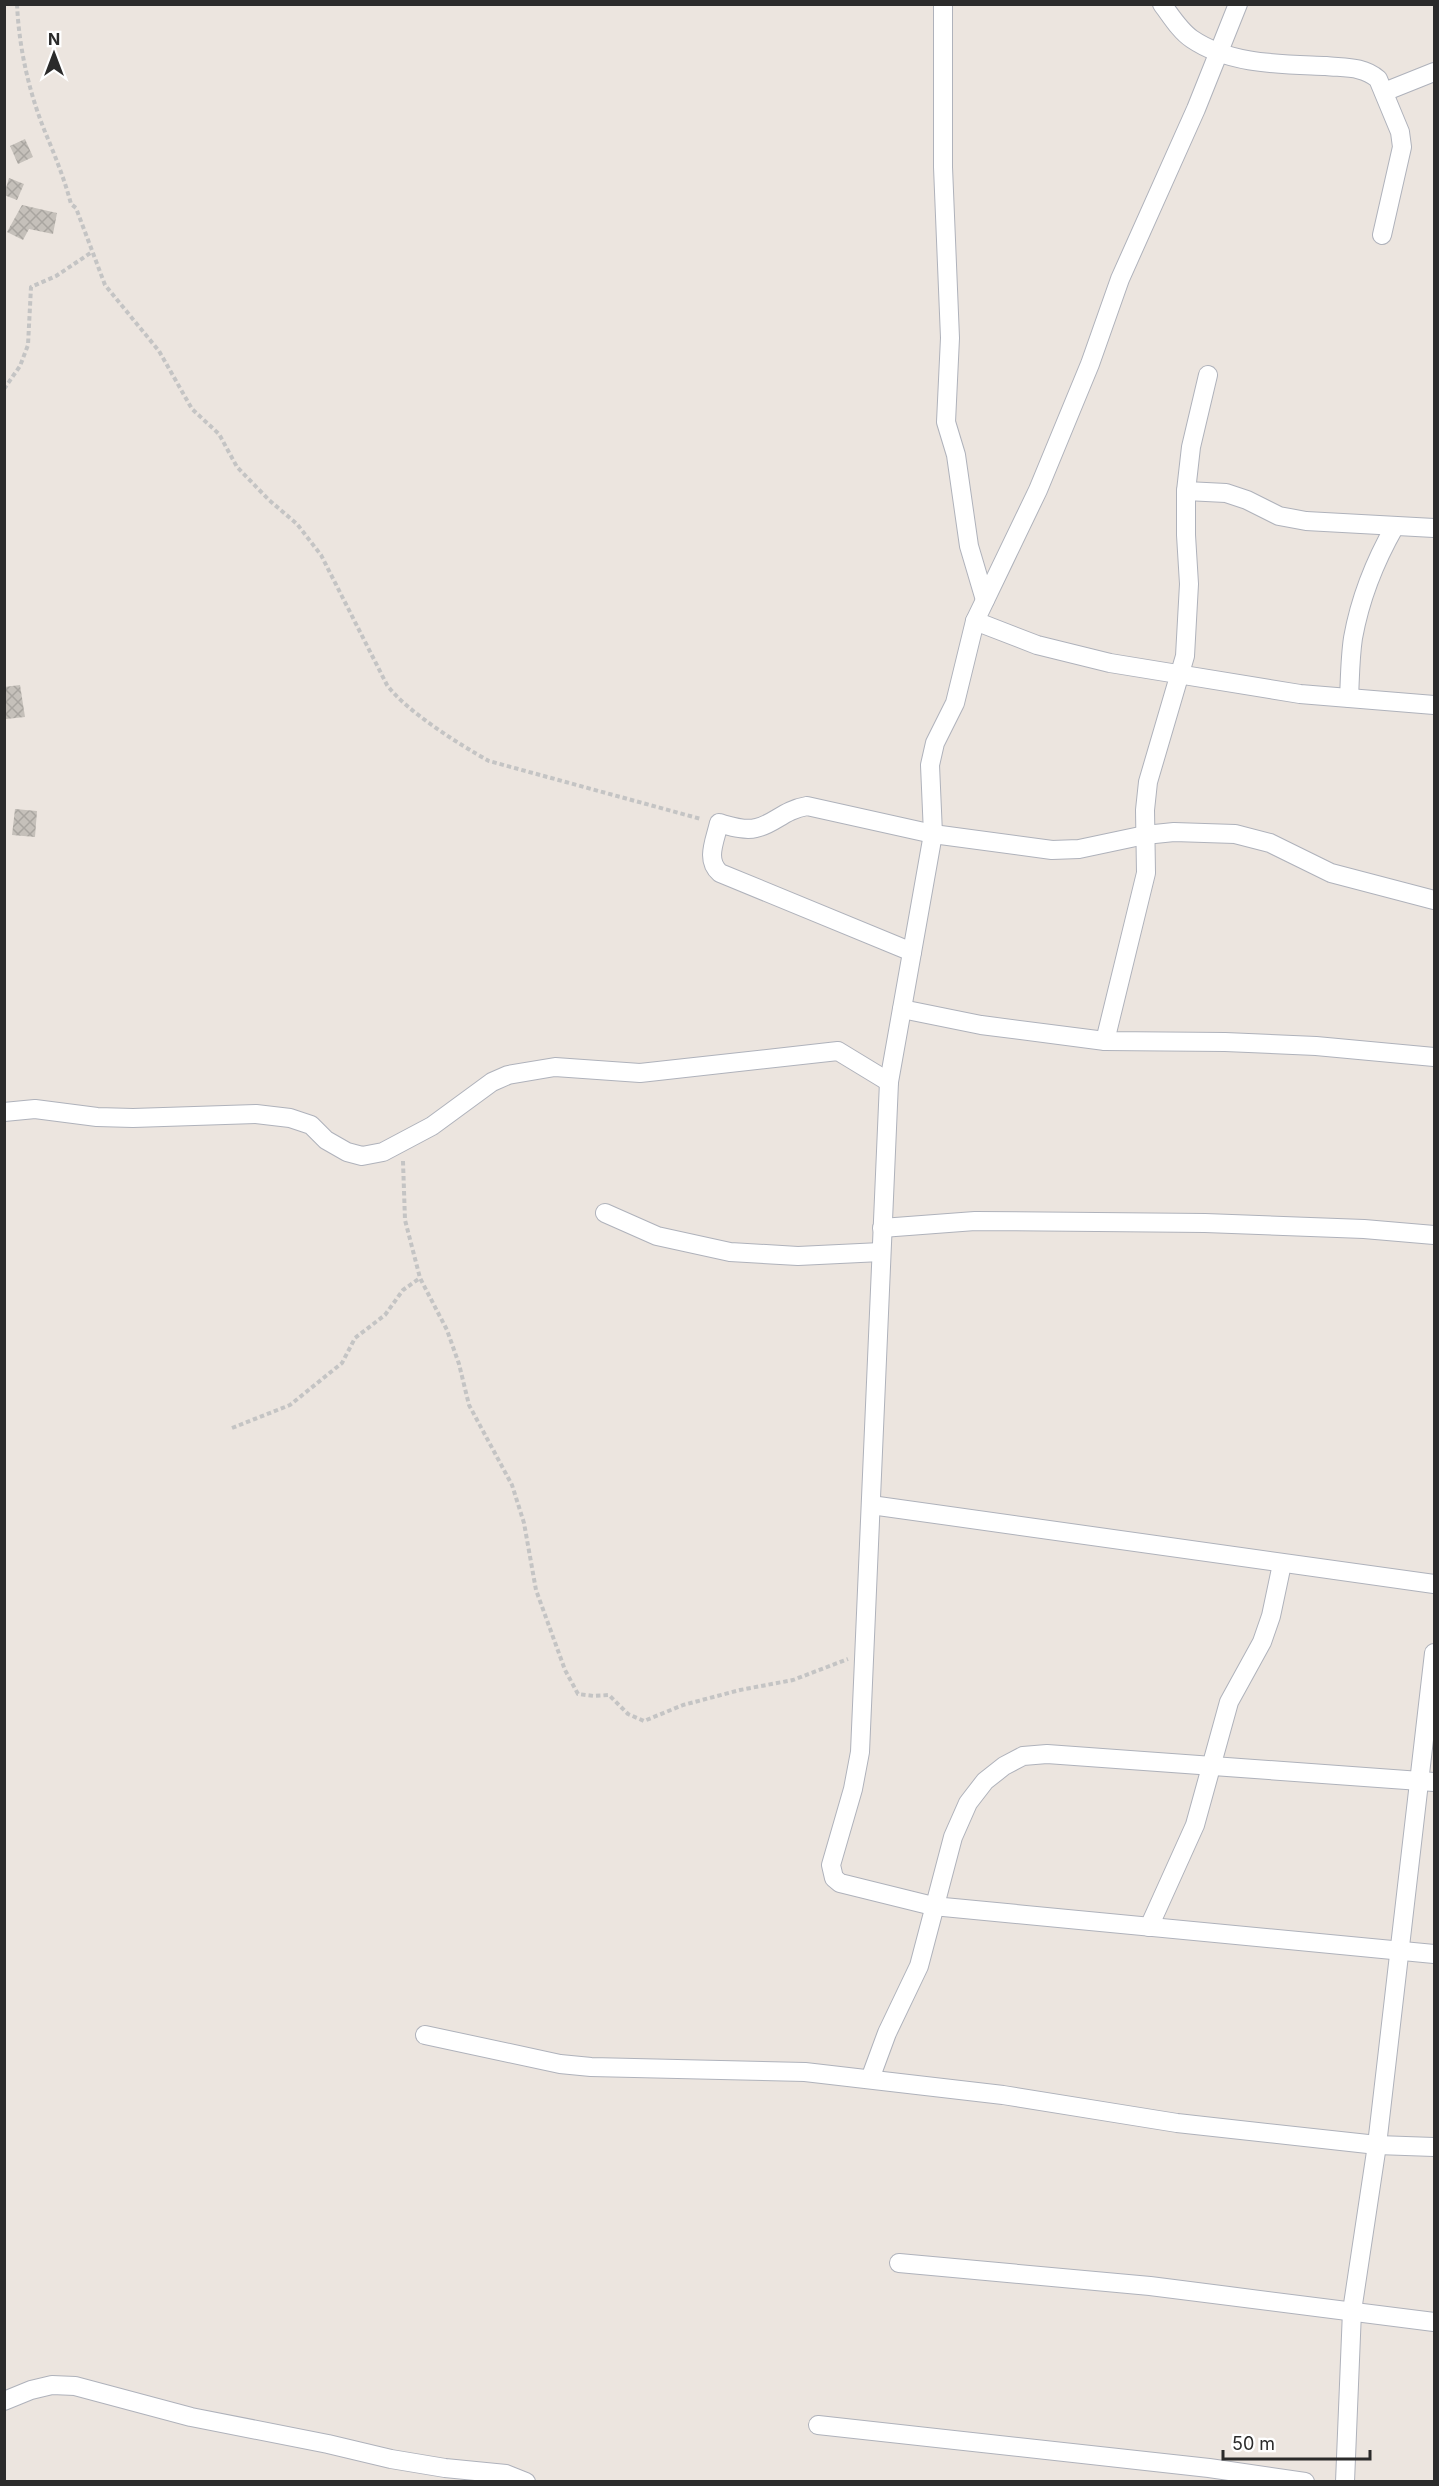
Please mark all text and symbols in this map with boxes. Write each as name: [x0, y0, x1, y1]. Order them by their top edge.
north arrow: [24, 24, 84, 84]
text: N: [48, 29, 60, 49]
scale bar: [1223, 2423, 1370, 2461]
text: 50 m: [1232, 2433, 1275, 2454]

